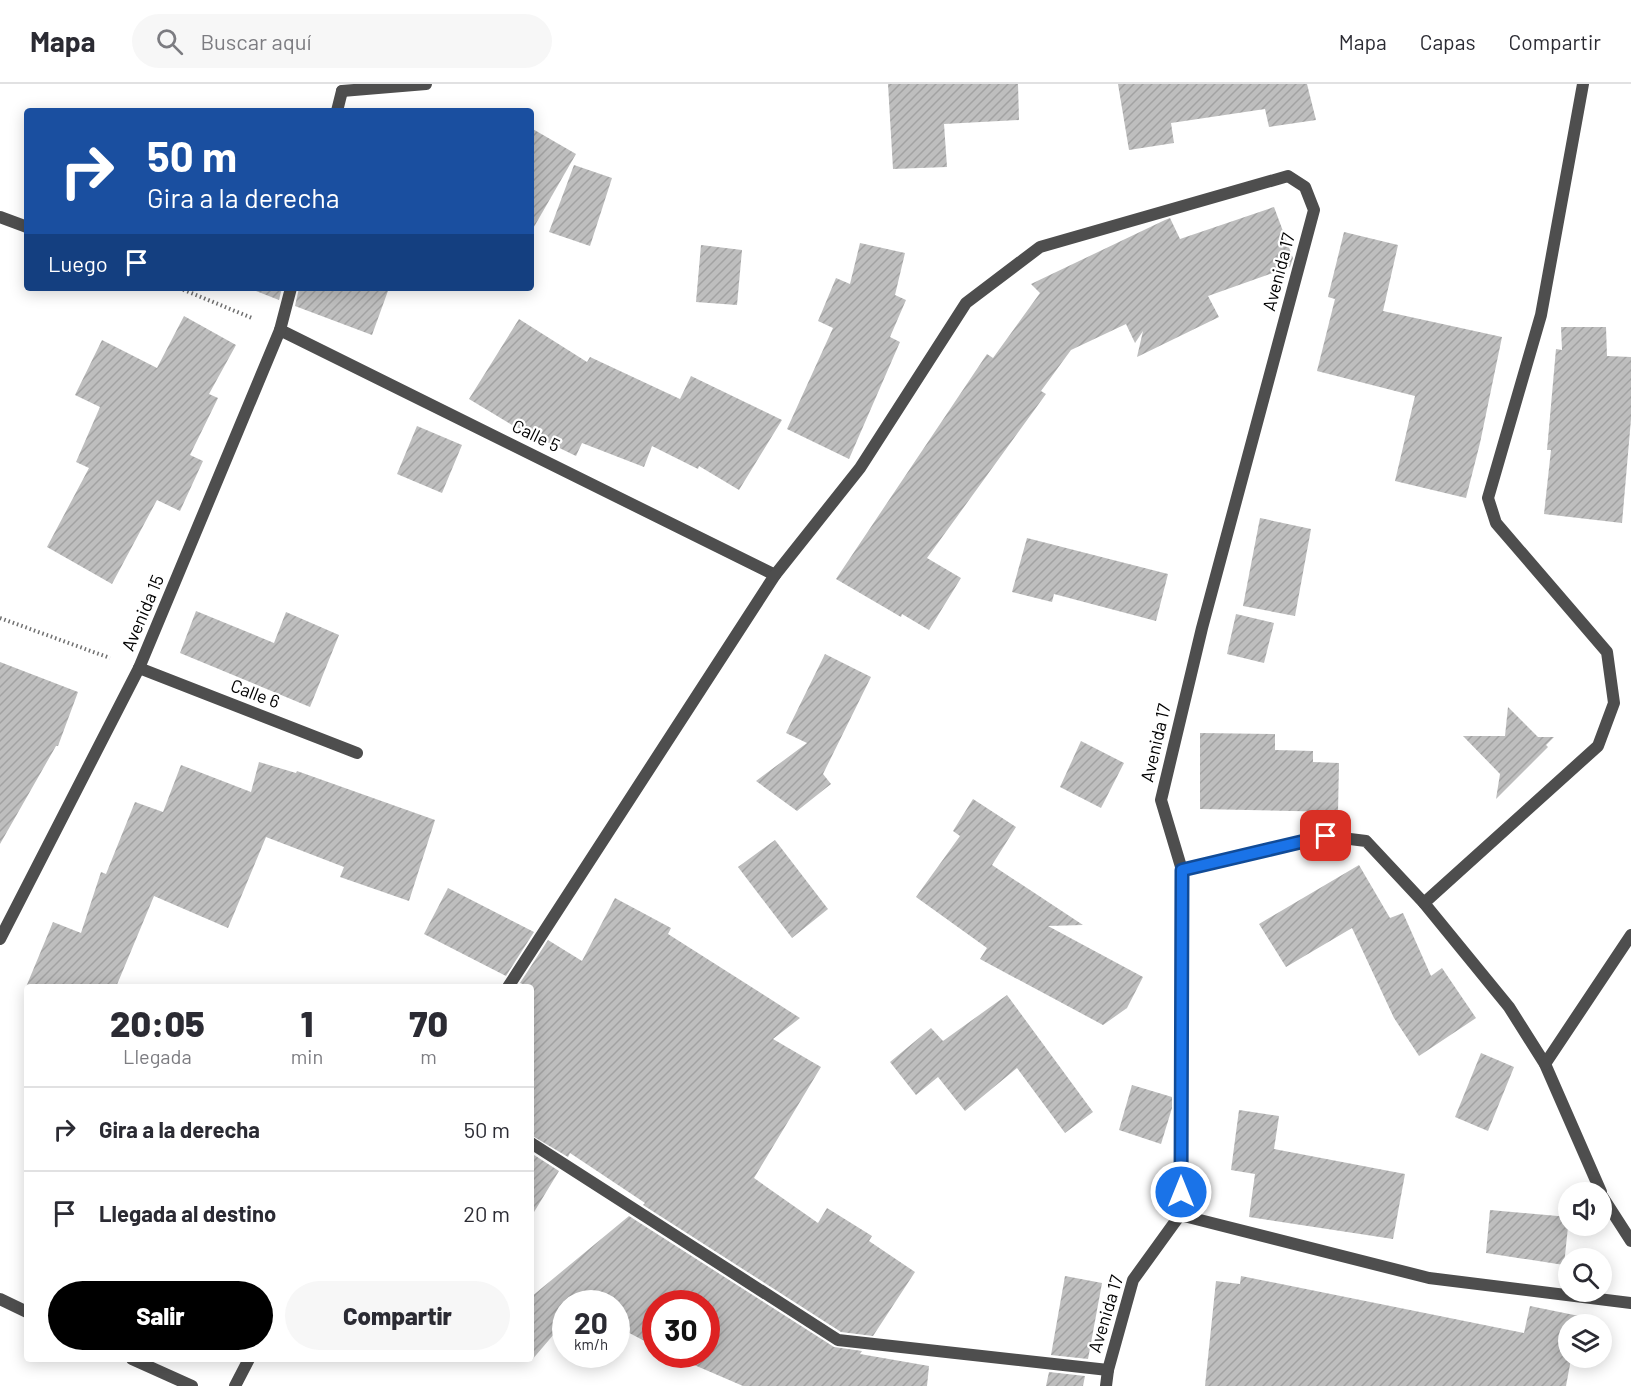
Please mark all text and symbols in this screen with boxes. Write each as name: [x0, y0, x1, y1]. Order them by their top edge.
search box: [132, 14, 552, 68]
text: Mapa: [30, 24, 96, 58]
icon: search: [153, 25, 186, 58]
text: Buscar aquí: [201, 28, 311, 54]
text: Mapa: [1339, 29, 1387, 54]
text: Capas: [1420, 29, 1476, 54]
text: Compartir: [1509, 29, 1601, 54]
text: 50 m: [147, 130, 237, 180]
icon: right: [48, 132, 126, 210]
text: Gira a la derecha: [147, 181, 340, 213]
street label: Avenida 17: [1257, 230, 1299, 313]
icon: arrive: [120, 246, 153, 279]
text: Luego: [48, 250, 108, 276]
street label: Calle 5: [509, 414, 564, 456]
street label: Avenida 15: [116, 571, 168, 654]
street label: Calle 6: [228, 674, 283, 712]
street label: Avenida 17: [1135, 701, 1175, 784]
pin: [1300, 810, 1351, 861]
icon: arrive: [1309, 819, 1342, 852]
text: 20:05: [110, 1001, 205, 1044]
text: 1: [301, 1001, 313, 1044]
text: 70: [409, 1001, 448, 1044]
text: Llegada: [123, 1044, 192, 1068]
text: min: [291, 1044, 323, 1068]
text: m: [420, 1044, 437, 1068]
icon: right: [48, 1113, 81, 1146]
text: Gira a la derecha: [99, 1116, 260, 1142]
text: 50 m: [464, 1116, 510, 1142]
position arrow: [1149, 1160, 1213, 1224]
map controls: [1558, 1182, 1612, 1368]
button: sound: [1558, 1182, 1612, 1236]
icon: arrive: [48, 1197, 81, 1230]
text: Llegada al destino: [99, 1200, 276, 1226]
text: 20 m: [463, 1200, 510, 1226]
button: search: [1558, 1248, 1612, 1302]
street label: Avenida 17: [1083, 1272, 1127, 1355]
button: Salir: [48, 1281, 273, 1350]
button: Compartir: [285, 1281, 510, 1350]
speed limit sign: 30: [642, 1290, 720, 1368]
text: 20: [574, 1304, 608, 1340]
button: layers: [1558, 1314, 1612, 1368]
text: km/h: [574, 1335, 608, 1353]

